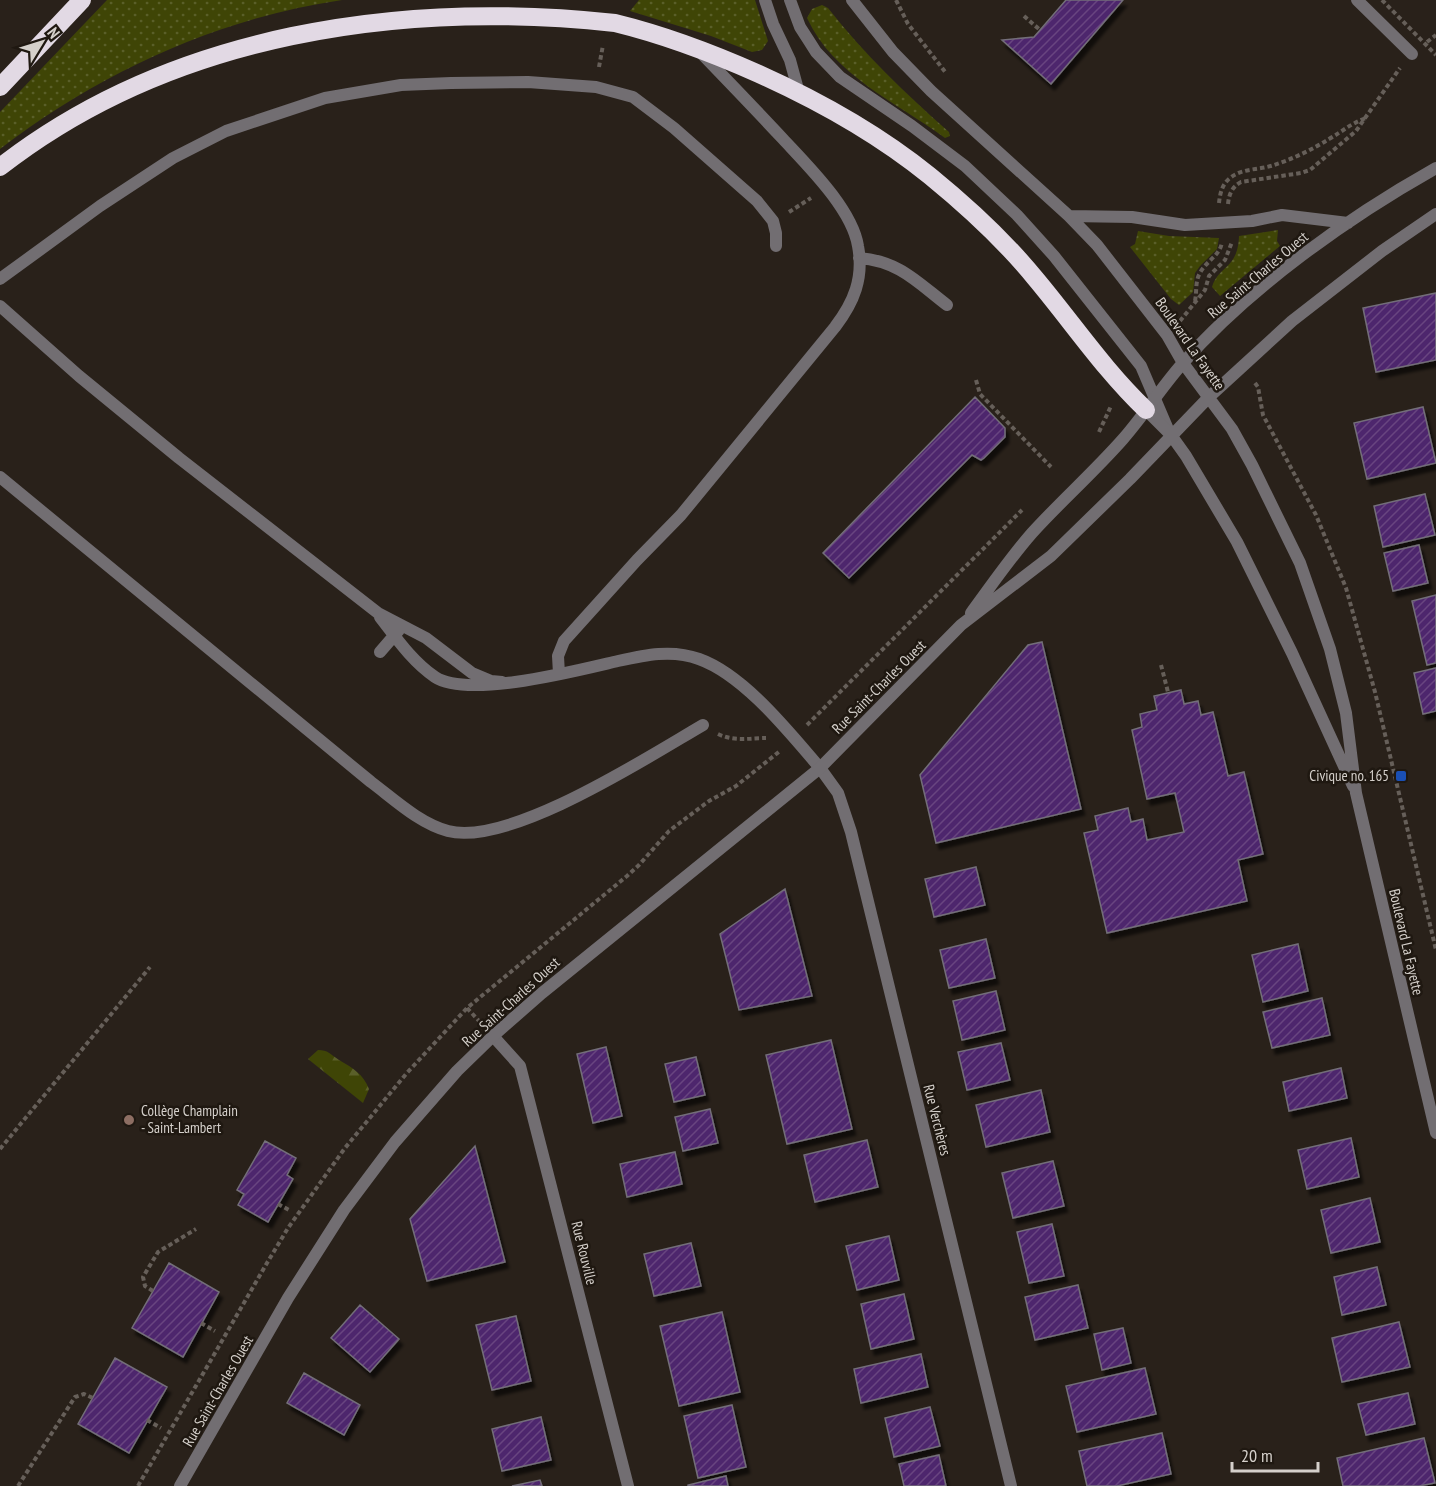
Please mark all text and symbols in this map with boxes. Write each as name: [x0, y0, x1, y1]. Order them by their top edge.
north arrow: [12, 12, 72, 72]
text: N: [43, 23, 64, 42]
street label: Rue Saint-Charles Ouest: [1204, 227, 1312, 322]
street label: Boulevard La Fayette: [1151, 294, 1229, 394]
street label: Rue Saint-Charles Ouest: [828, 636, 930, 738]
place label: Civique no. 165: [1309, 766, 1389, 785]
marker: Civique no. 165: [1394, 769, 1408, 783]
street label: Boulevard La Fayette: [1385, 887, 1428, 997]
street label: Rue Saint-Charles Ouest: [458, 953, 564, 1051]
street label: Rue Verchères: [919, 1082, 956, 1157]
place label: Collège Champlain - Saint-Lambert: [141, 1101, 238, 1137]
marker: Collège Champlain - Saint-Lambert: [122, 1113, 136, 1127]
street label: Rue Rouville: [567, 1219, 602, 1287]
street label: Rue Saint-Charles Ouest: [178, 1332, 257, 1450]
scale bar: [1232, 1435, 1318, 1473]
text: 20 m: [1241, 1444, 1273, 1467]

